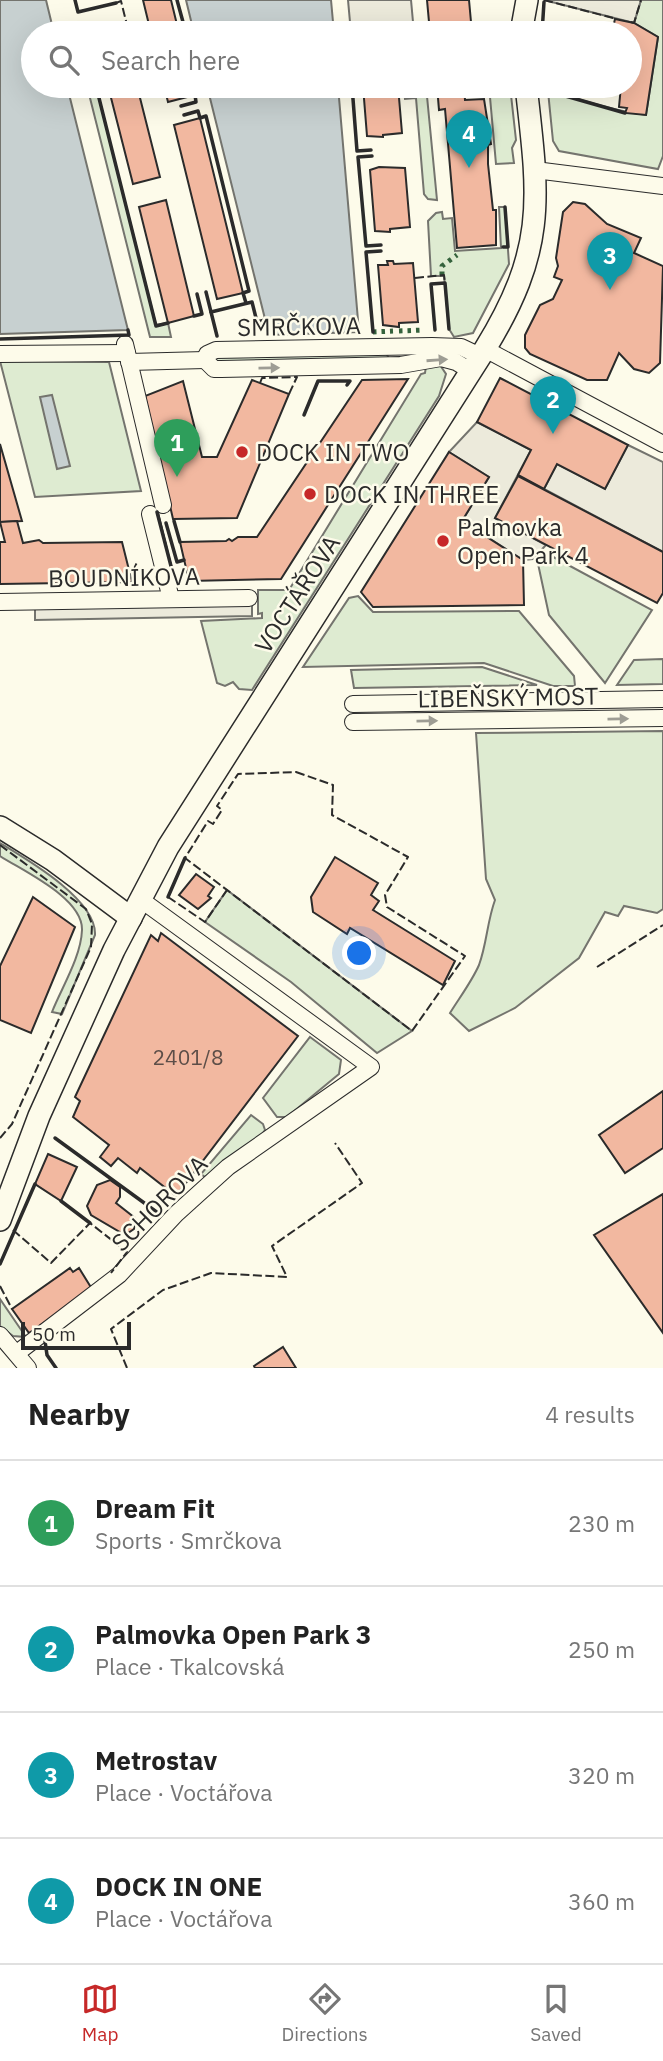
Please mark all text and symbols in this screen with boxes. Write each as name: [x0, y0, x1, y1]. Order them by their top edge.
search box: [21, 21, 642, 98]
icon: search: [45, 41, 83, 79]
text: Search here: [101, 43, 240, 77]
pin: 4: [446, 110, 492, 168]
pin: 3: [587, 232, 633, 290]
street label: SMRČKOVA: [237, 309, 361, 343]
one-way arrow: [426, 354, 448, 365]
one-way arrow: [258, 362, 280, 374]
pin: 2: [530, 376, 576, 434]
pin: 1: [154, 419, 200, 477]
place label: DOCK IN TWO: [256, 436, 410, 468]
marker: DOCK IN TWO: [234, 444, 250, 460]
place label: DOCK IN THREE: [324, 478, 499, 510]
marker: DOCK IN THREE: [302, 486, 318, 502]
place label: Palmovka Open Park 4: [457, 511, 589, 571]
street label: VOCTÁŘOVA: [247, 529, 347, 659]
marker: Palmovka Open Park 4: [435, 533, 451, 549]
street label: BOUDNÍKOVA: [48, 560, 200, 594]
street label: LIBEŇSKÝ MOST: [417, 679, 599, 715]
one-way arrow: [607, 713, 629, 724]
one-way arrow: [417, 715, 439, 726]
your location: [342, 936, 376, 970]
house number: 2401/8: [152, 1043, 224, 1071]
street label: SCHOROVA: [104, 1148, 214, 1258]
scale bar: [21, 1319, 131, 1351]
text: 50 m: [32, 1322, 76, 1346]
text: Nearby: [28, 1394, 130, 1433]
text: 4 results: [545, 1399, 635, 1429]
text: Dream Fit: [95, 1491, 215, 1525]
text: 1: [44, 1508, 58, 1538]
text: 230 m: [568, 1508, 635, 1538]
text: Sports · Smrčkova: [95, 1525, 282, 1555]
text: Palmovka Open Park 3: [95, 1617, 371, 1651]
text: 2: [44, 1634, 58, 1664]
text: 250 m: [568, 1634, 635, 1664]
text: Place · Tkalcovská: [95, 1651, 285, 1681]
text: Metrostav: [95, 1743, 217, 1777]
text: 3: [44, 1760, 58, 1790]
text: 320 m: [568, 1760, 635, 1790]
text: Place · Voctářova: [95, 1777, 272, 1807]
text: DOCK IN ONE: [95, 1869, 262, 1903]
text: 4: [44, 1886, 58, 1916]
text: 360 m: [568, 1886, 635, 1916]
text: Place · Voctářova: [95, 1903, 272, 1933]
tab: Map: [81, 1980, 119, 2046]
tab: Directions: [281, 1980, 368, 2046]
tab: Saved: [530, 1980, 582, 2046]

